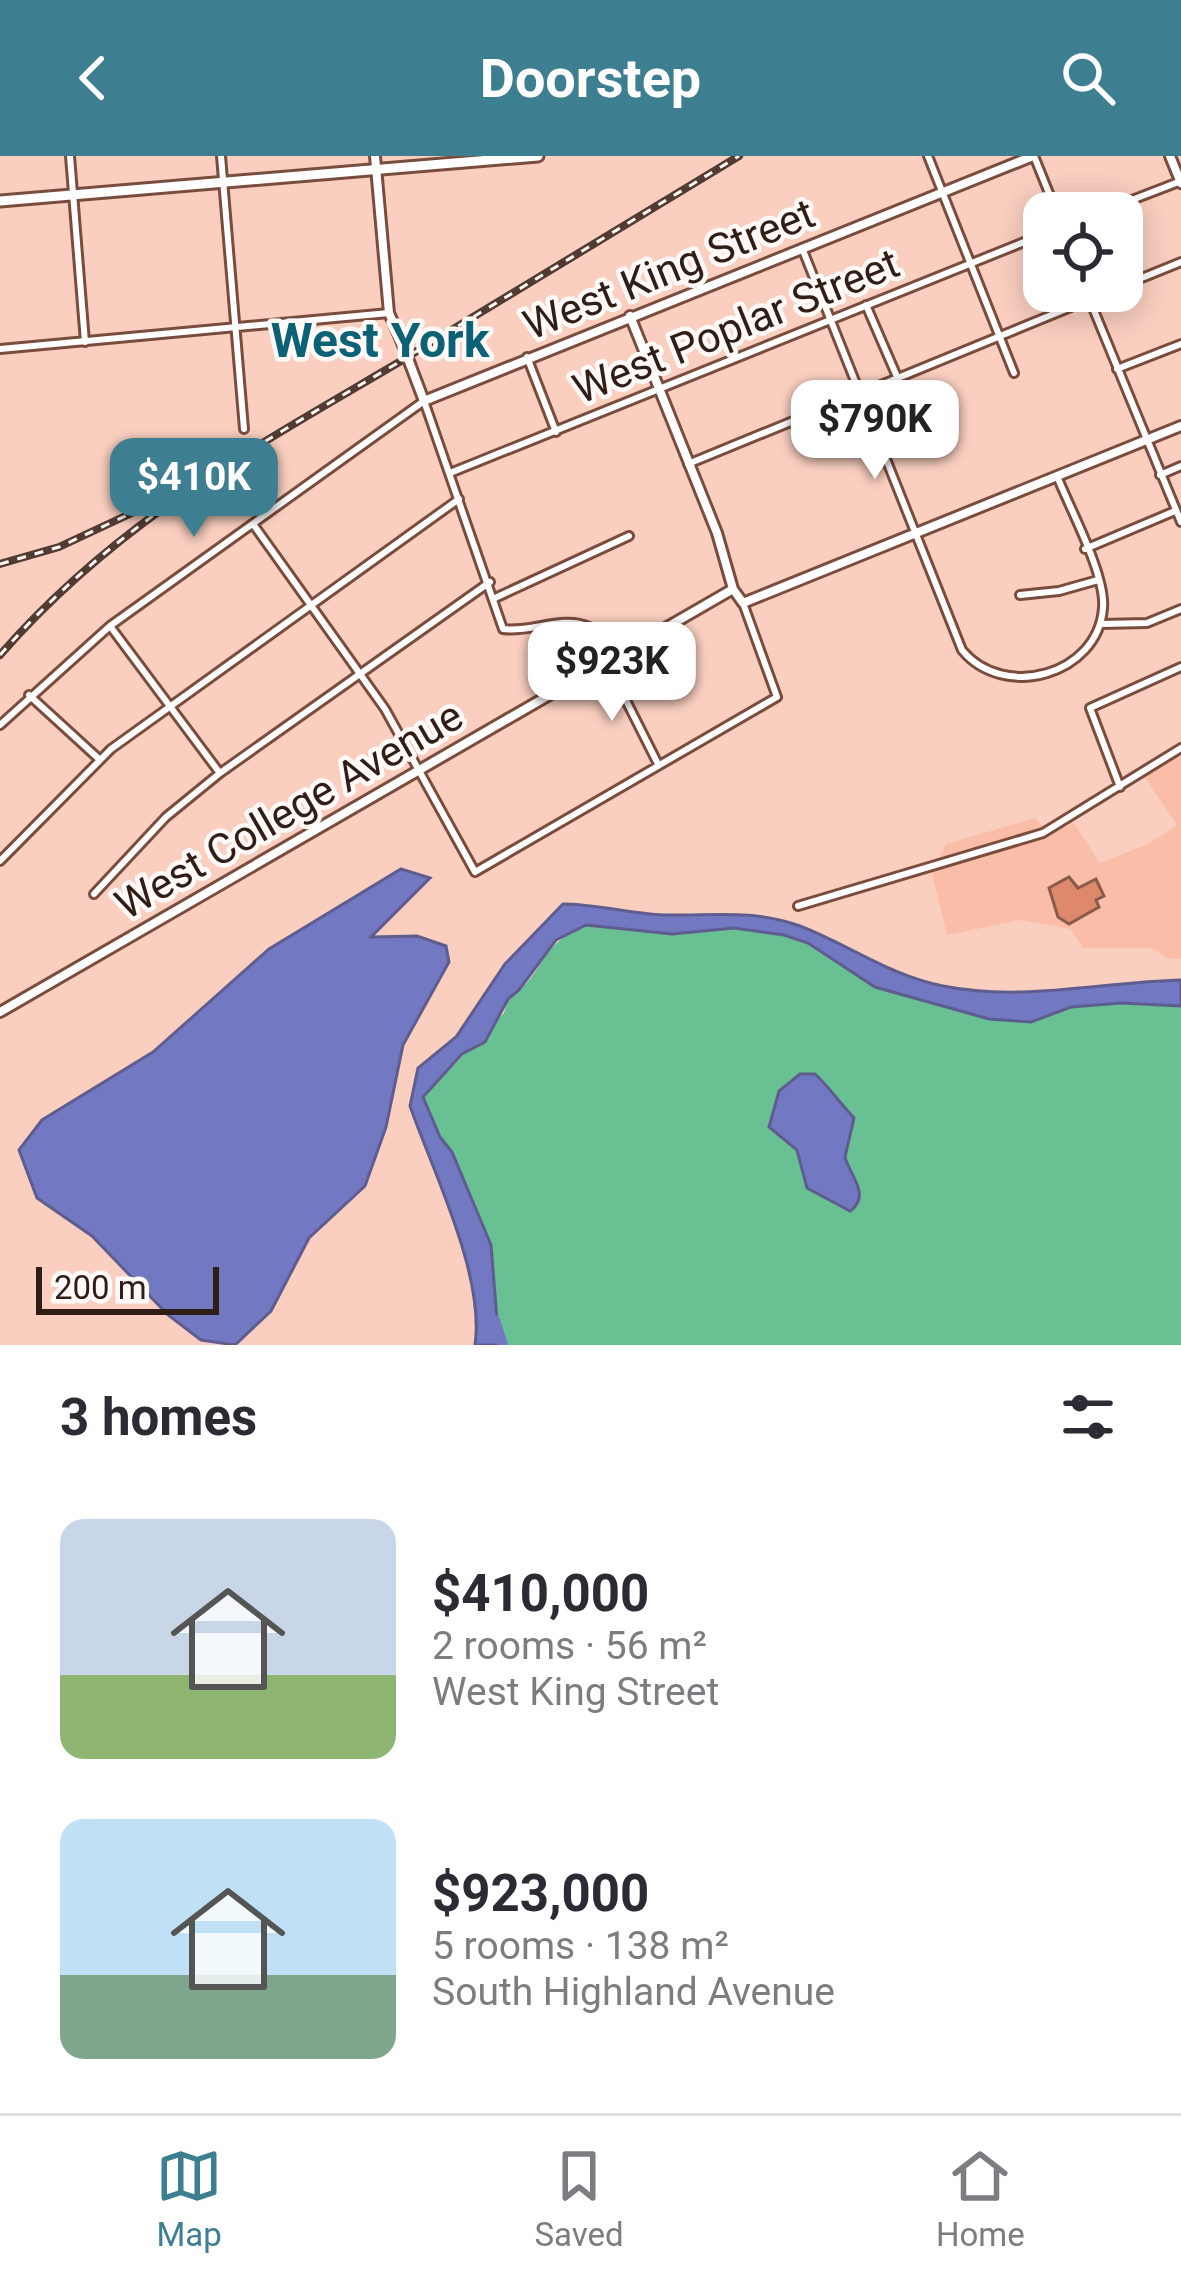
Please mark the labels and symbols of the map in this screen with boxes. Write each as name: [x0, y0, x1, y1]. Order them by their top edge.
street label: West King Street: [516, 188, 822, 350]
street label: West Poplar Street: [566, 238, 906, 414]
district label: West York: [271, 312, 491, 369]
pin: $790K: [791, 380, 959, 482]
pin: $410K: [110, 438, 278, 540]
pin: $923K: [528, 622, 696, 724]
street label: West College Avenue: [107, 691, 471, 929]
scale bar: [36, 1261, 219, 1314]

